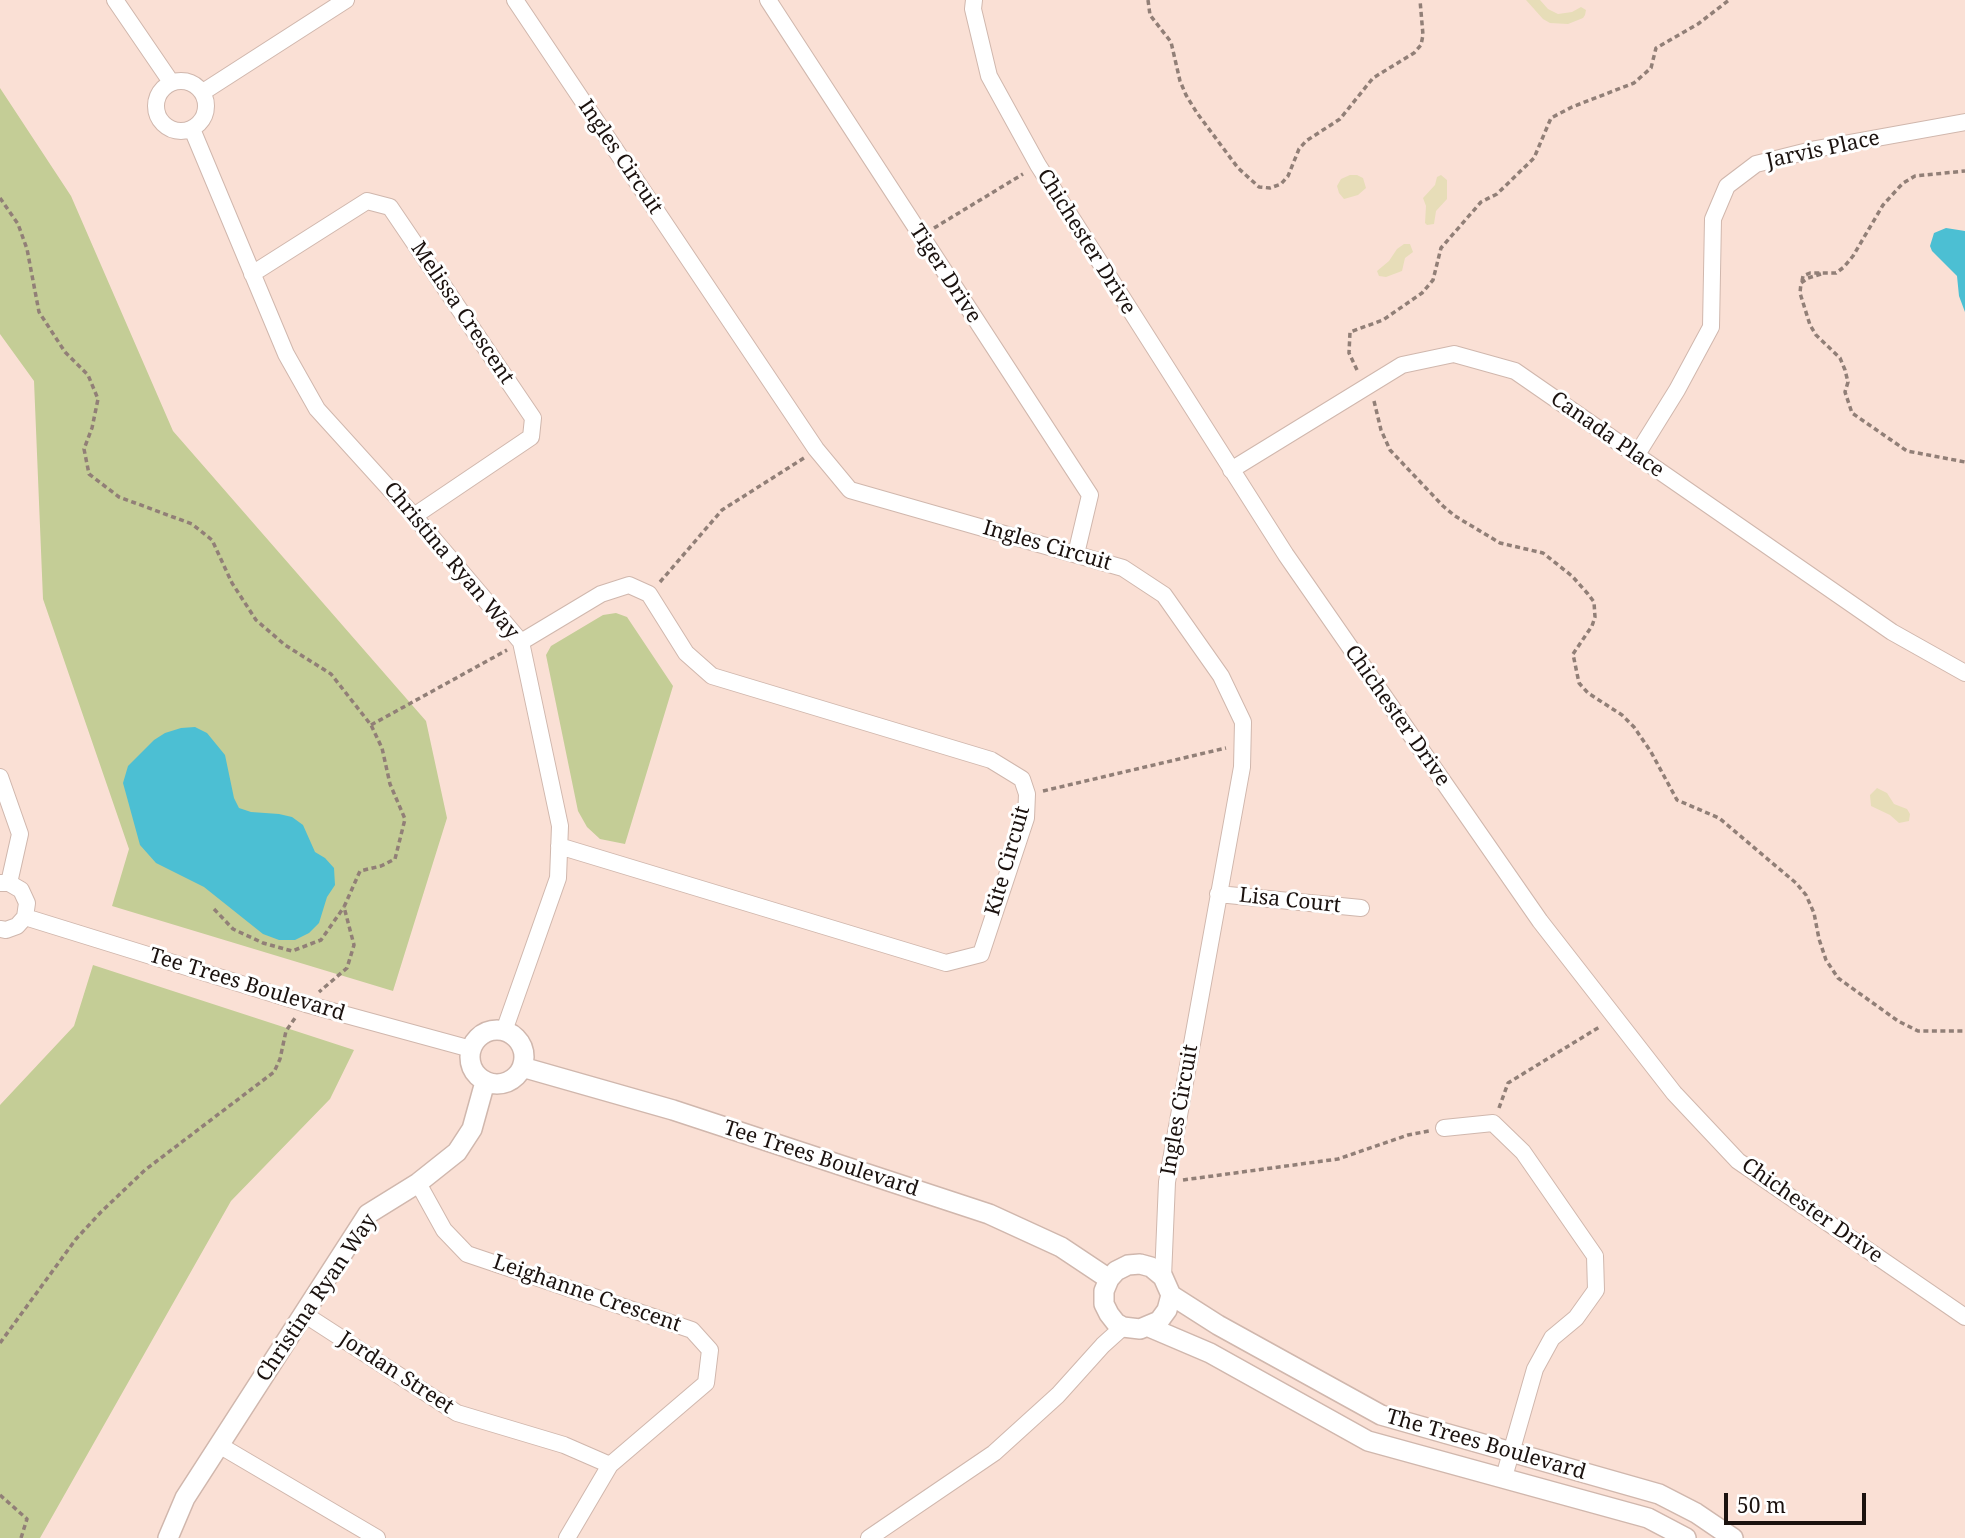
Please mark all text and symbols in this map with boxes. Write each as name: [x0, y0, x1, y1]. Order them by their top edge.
street label: Ingles Circuit: [573, 95, 667, 219]
street label: Jarvis Place: [1764, 126, 1882, 174]
street label: Chichester Drive: [1031, 165, 1141, 319]
street label: Tiger Drive: [904, 220, 986, 328]
street label: Melissa Crescent: [405, 237, 519, 389]
street label: Canada Place: [1545, 387, 1669, 483]
street label: Christina Ryan Way: [378, 477, 524, 645]
street label: Ingles Circuit: [980, 516, 1114, 576]
street label: Chichester Drive: [1339, 641, 1455, 791]
street label: Kite Circuit: [980, 803, 1036, 919]
street label: Lisa Court: [1238, 883, 1342, 919]
street label: Tee Trees Boulevard: [146, 943, 348, 1027]
street label: Ingles Circuit: [1156, 1043, 1204, 1177]
street label: Tee Trees Boulevard: [720, 1116, 922, 1202]
street label: Chichester Drive: [1737, 1153, 1887, 1269]
street label: Christina Ryan Way: [251, 1209, 383, 1387]
street label: Leighanne Crescent: [490, 1250, 684, 1338]
street label: Jordan Street: [334, 1327, 458, 1419]
street label: The Trees Boulevard: [1383, 1404, 1589, 1486]
scale bar: [1727, 1478, 1869, 1522]
text: 50 m: [1737, 1491, 1786, 1519]

